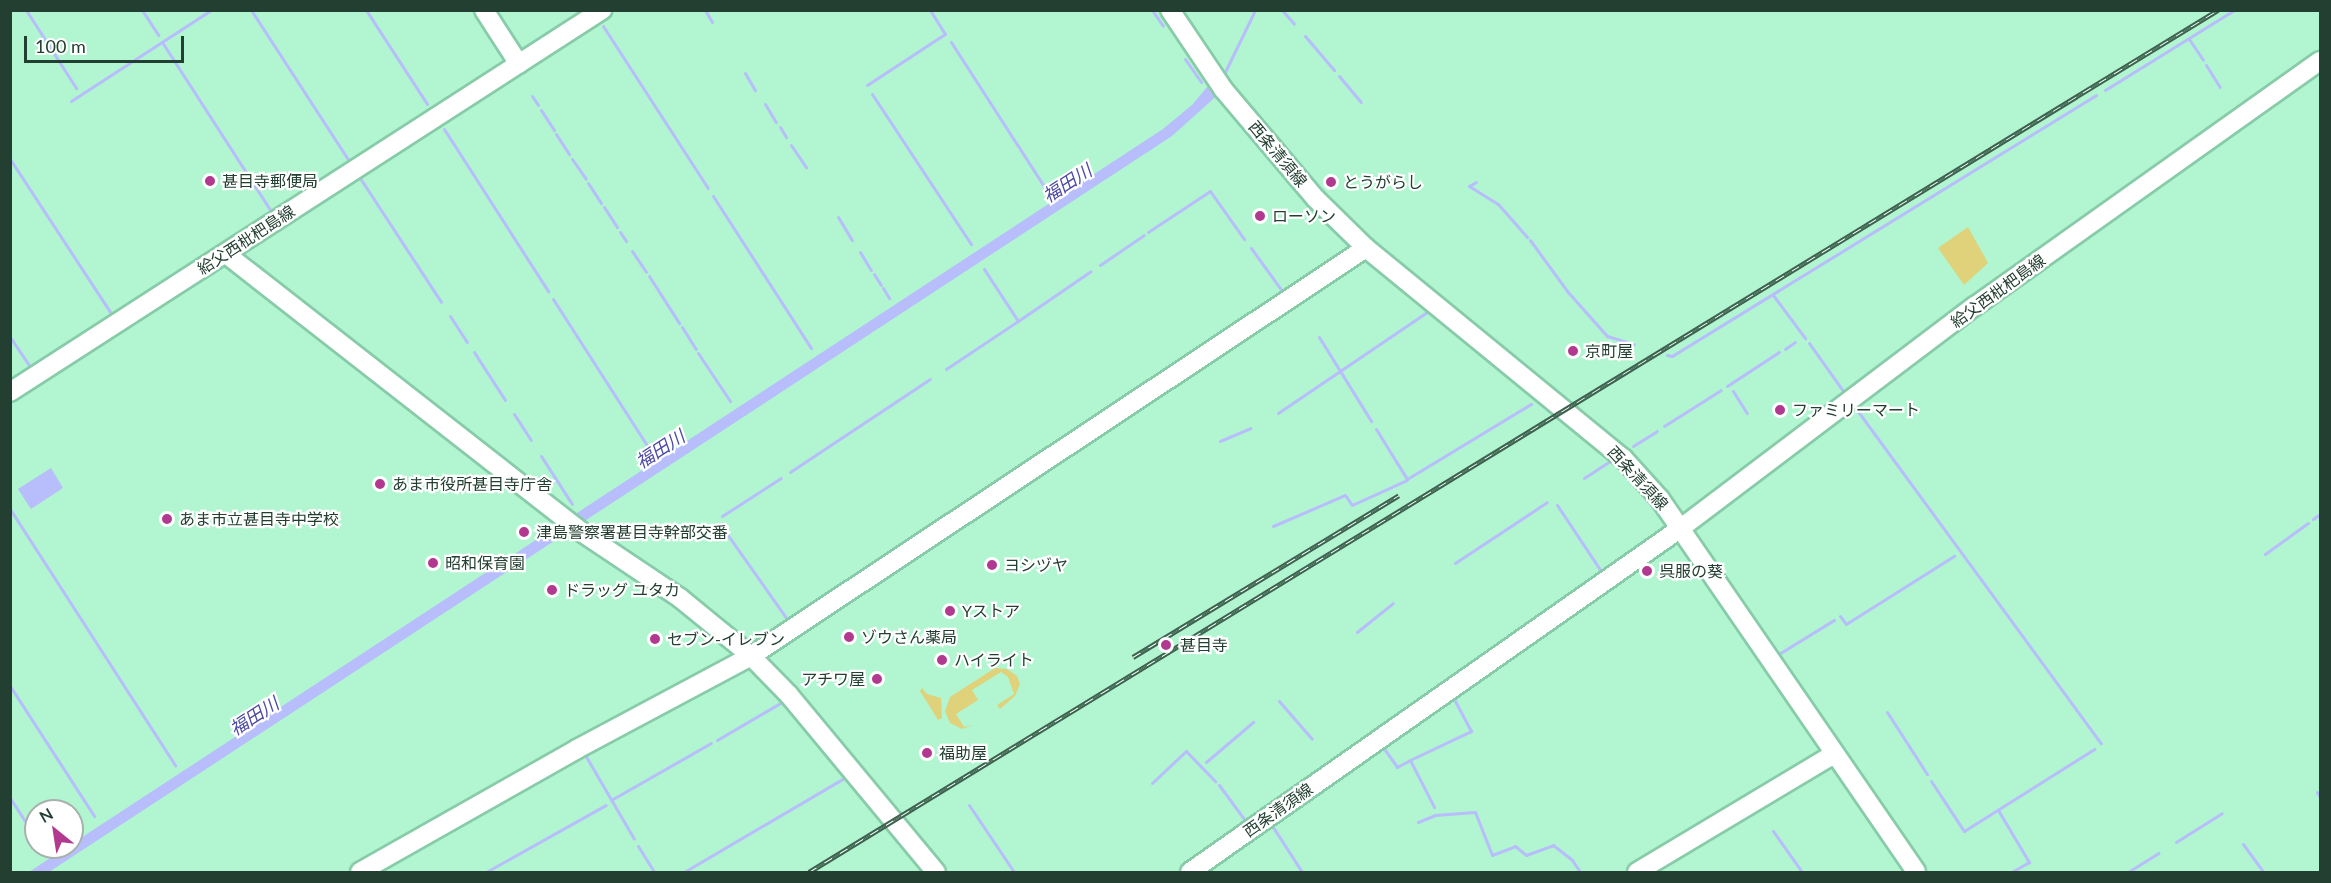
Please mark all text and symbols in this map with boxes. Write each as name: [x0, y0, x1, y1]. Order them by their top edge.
scale bar: [27, 24, 188, 62]
text: 100 m: [35, 35, 86, 57]
street label: 西条清須線: [1245, 117, 1311, 191]
water label: 福田川: [1038, 159, 1096, 207]
place label: 甚目寺郵便局: [222, 171, 318, 191]
place label: とうがらし: [1343, 172, 1423, 192]
marker: 甚目寺郵便局: [203, 174, 217, 188]
marker: とうがらし: [1324, 175, 1338, 189]
street label: 給父西枇杷島線: [194, 201, 298, 279]
place label: ローソン: [1272, 206, 1336, 226]
marker: ローソン: [1253, 209, 1267, 223]
street label: 給父西枇杷島線: [1947, 250, 2049, 332]
place label: 京町屋: [1585, 341, 1633, 361]
marker: 京町屋: [1566, 344, 1580, 358]
place label: ファミリーマート: [1792, 400, 1920, 420]
marker: ファミリーマート: [1773, 403, 1787, 417]
water label: 福田川: [631, 425, 689, 473]
street label: 西条清須線: [1604, 442, 1672, 514]
place label: あま市役所甚目寺庁舎: [392, 474, 552, 494]
marker: あま市役所甚目寺庁舎: [373, 477, 387, 491]
place label: あま市立甚目寺中学校: [179, 509, 339, 529]
marker: あま市立甚目寺中学校: [160, 512, 174, 526]
place label: 津島警察署甚目寺幹部交番: [536, 522, 728, 542]
marker: 津島警察署甚目寺幹部交番: [517, 525, 531, 539]
place label: 昭和保育園: [445, 553, 525, 573]
place label: ヨシヅヤ: [1004, 555, 1068, 575]
marker: 昭和保育園: [426, 556, 440, 570]
marker: ヨシヅヤ: [985, 558, 999, 572]
place label: 呉服の葵: [1659, 561, 1723, 581]
marker: 呉服の葵: [1640, 564, 1654, 578]
place label: ドラッグ ユタカ: [564, 580, 680, 600]
marker: ドラッグ ユタカ: [545, 583, 559, 597]
place label: Yストア: [962, 601, 1020, 621]
marker: Yストア: [943, 604, 957, 618]
place label: ゾウさん薬局: [861, 627, 957, 647]
place label: セブン-イレブン: [667, 629, 785, 649]
marker: ゾウさん薬局: [842, 630, 856, 644]
marker: セブン-イレブン: [648, 632, 662, 646]
place label: 甚目寺: [1180, 635, 1228, 655]
marker: 甚目寺: [1157, 636, 1175, 654]
place label: ハイライト: [954, 650, 1034, 670]
marker: ハイライト: [935, 653, 949, 667]
place label: アチワ屋: [801, 669, 865, 689]
marker: アチワ屋: [870, 672, 884, 686]
water label: 福田川: [225, 692, 283, 740]
place label: 福助屋: [939, 743, 987, 763]
marker: 福助屋: [920, 746, 934, 760]
street label: 西条清須線: [1240, 779, 1316, 841]
north arrow: [24, 799, 84, 859]
text: N: [36, 803, 56, 826]

